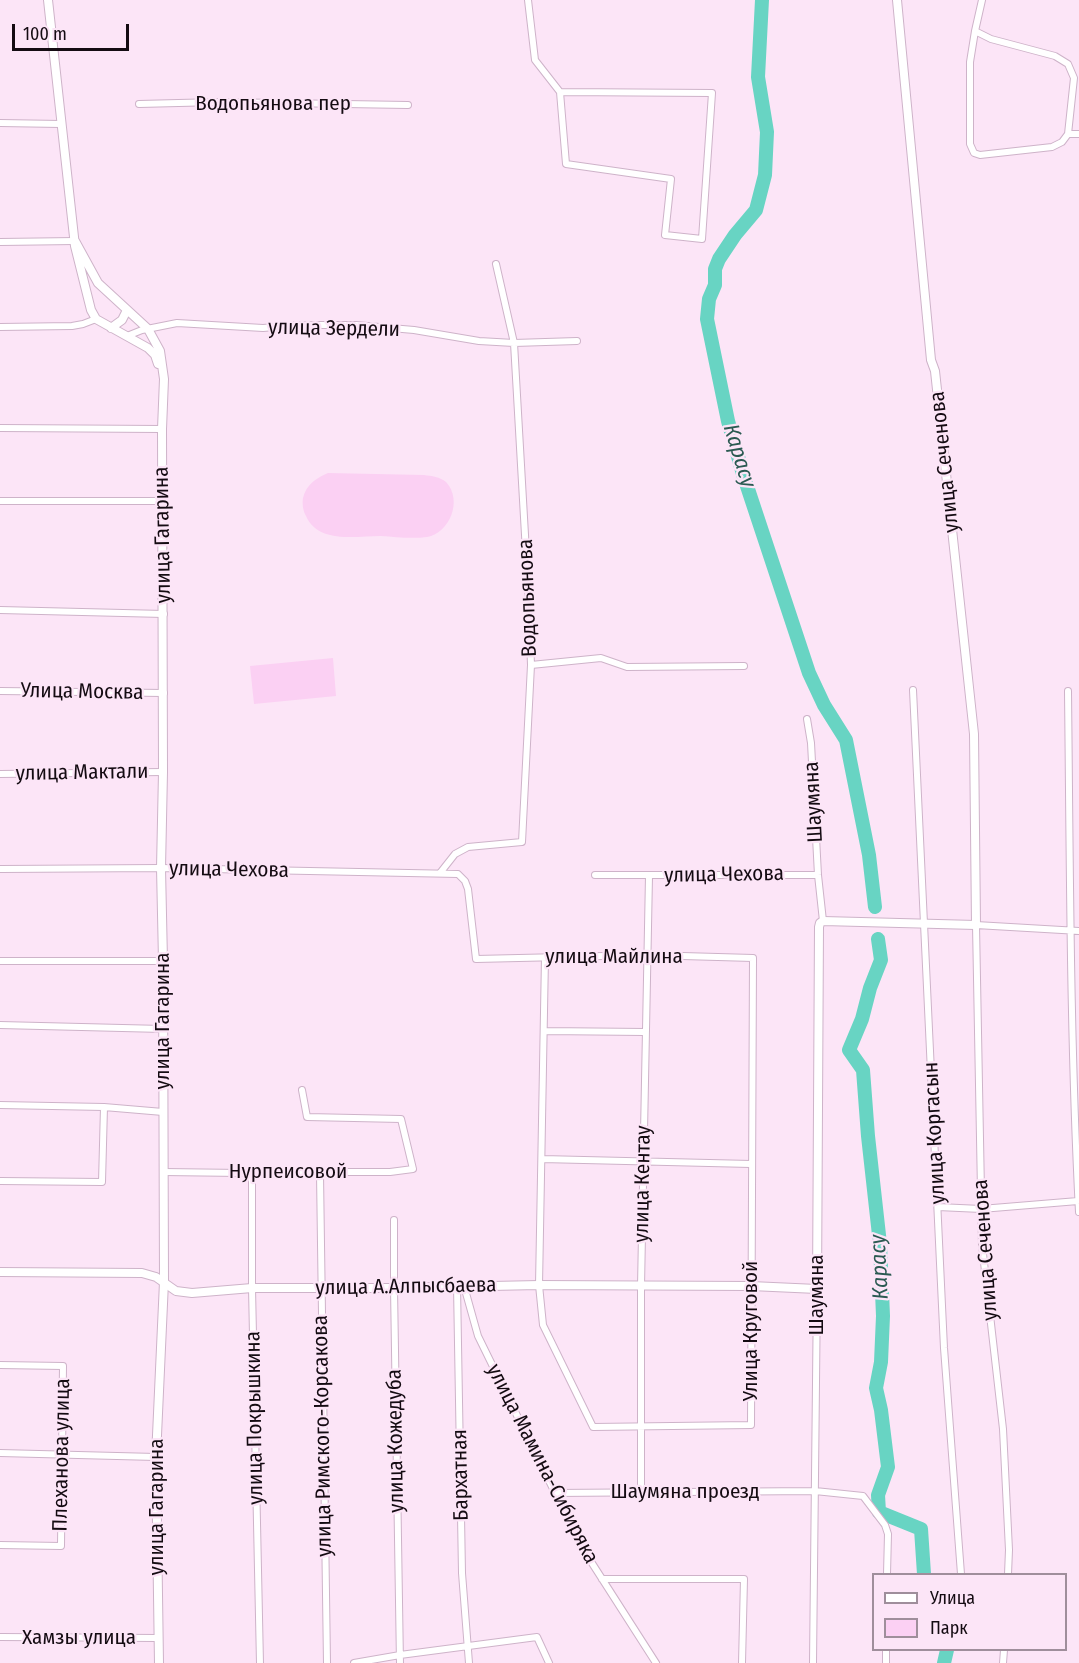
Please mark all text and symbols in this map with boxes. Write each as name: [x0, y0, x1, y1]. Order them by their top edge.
scale bar: [15, 12, 132, 50]
text: 100 m: [23, 23, 67, 45]
street label: Водопьянова пер: [195, 91, 351, 117]
street label: улица Зердели: [268, 315, 400, 343]
street label: улица Сеченова: [925, 390, 965, 534]
water label: Карасу: [717, 421, 761, 491]
street label: улица Гагарина: [149, 466, 177, 604]
street label: Водопьянова: [513, 539, 543, 657]
street label: Улица Москва: [20, 678, 144, 706]
street label: улица Мактали: [15, 759, 149, 787]
street label: Шаумяна: [799, 761, 829, 843]
street label: улица Чехова: [169, 856, 289, 884]
street label: улица Чехова: [664, 861, 784, 889]
street label: улица Майлина: [545, 944, 683, 970]
street label: улица Гагарина: [150, 953, 176, 1089]
street label: улица Коргасын: [919, 1061, 951, 1205]
street label: улица Кентау: [629, 1125, 657, 1243]
street label: Нурпеисовой: [229, 1159, 347, 1185]
street label: улица Сеченова: [968, 1178, 1004, 1322]
water label: Карасу: [865, 1234, 895, 1300]
street label: Шаумяна: [804, 1254, 830, 1336]
street label: Улица Круговой: [738, 1261, 764, 1401]
street label: улица А.Алпысбаева: [315, 1273, 497, 1301]
street label: улица Римского-Корсакова: [308, 1315, 338, 1557]
street label: улица Покрышкина: [241, 1331, 269, 1505]
street label: улица Мамина-Сибиряка: [481, 1360, 603, 1568]
street label: улица Кожедуба: [382, 1369, 410, 1513]
street label: Плеханова улица: [48, 1378, 76, 1532]
street label: Бархатная: [448, 1429, 474, 1521]
street label: улица Гагарина: [144, 1439, 170, 1575]
street label: Шаумяна проезд: [610, 1479, 760, 1505]
legend: [872, 1573, 1067, 1651]
text: Улица: [930, 1587, 975, 1609]
text: Парк: [930, 1617, 968, 1639]
street label: Хамзы улица: [22, 1625, 136, 1651]

